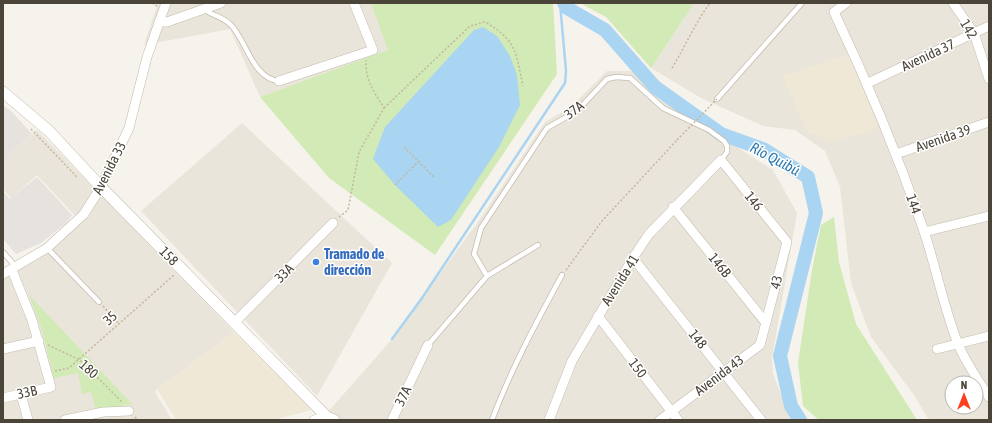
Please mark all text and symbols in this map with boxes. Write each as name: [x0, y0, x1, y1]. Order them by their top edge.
street label: 142: [957, 16, 981, 42]
street label: Avenida 37: [899, 36, 957, 74]
street label: 37A: [561, 98, 587, 122]
street label: Avenida 39: [913, 121, 973, 155]
water label: Río Quibú: [747, 138, 803, 179]
street label: Avenida 33: [89, 139, 129, 197]
street label: 146: [742, 188, 767, 214]
street label: 144: [903, 192, 925, 216]
street label: 158: [156, 243, 182, 269]
place label: Tramado de dirección: [324, 246, 384, 278]
street label: 146B: [705, 250, 735, 281]
street label: Avenida 41: [598, 252, 642, 308]
marker: Tramado de dirección: [311, 257, 321, 267]
street label: 33A: [271, 260, 297, 286]
street label: 43: [767, 274, 785, 290]
street label: 35: [100, 308, 120, 328]
street label: 148: [686, 326, 711, 352]
street label: Avenida 43: [691, 351, 747, 399]
street label: 150: [626, 355, 651, 381]
street label: 180: [76, 356, 102, 382]
north arrow: [944, 375, 984, 415]
text: N: [961, 379, 967, 391]
street label: 33B: [16, 382, 39, 402]
street label: 37A: [391, 383, 415, 409]

